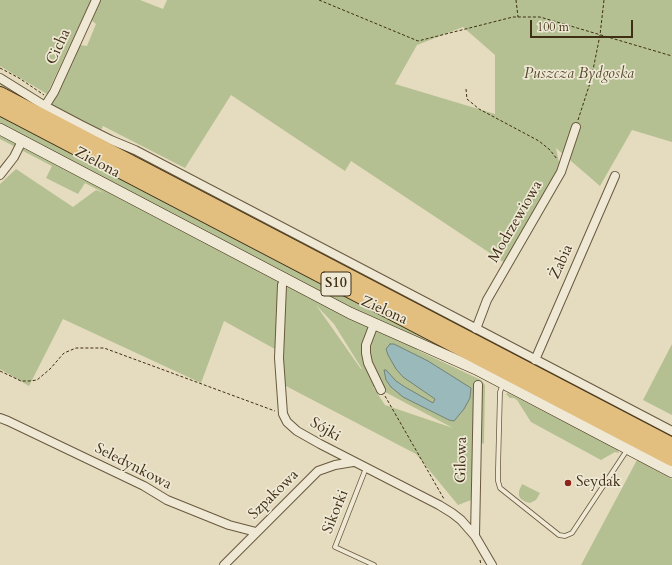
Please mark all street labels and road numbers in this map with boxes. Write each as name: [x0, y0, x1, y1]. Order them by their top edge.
street label: Cicha: [43, 26, 75, 68]
street label: Zielona: [71, 144, 123, 182]
street label: Modrzewiowa: [485, 178, 547, 266]
street label: Żabia: [546, 242, 578, 282]
road number: S10: [321, 272, 351, 296]
street label: Zielona: [358, 293, 410, 329]
street label: Sójki: [307, 414, 343, 446]
street label: Gilowa: [453, 437, 471, 483]
street label: Seledynkowa: [91, 440, 175, 494]
street label: Szpakowa: [245, 466, 303, 524]
street label: Sikorki: [319, 487, 353, 537]

